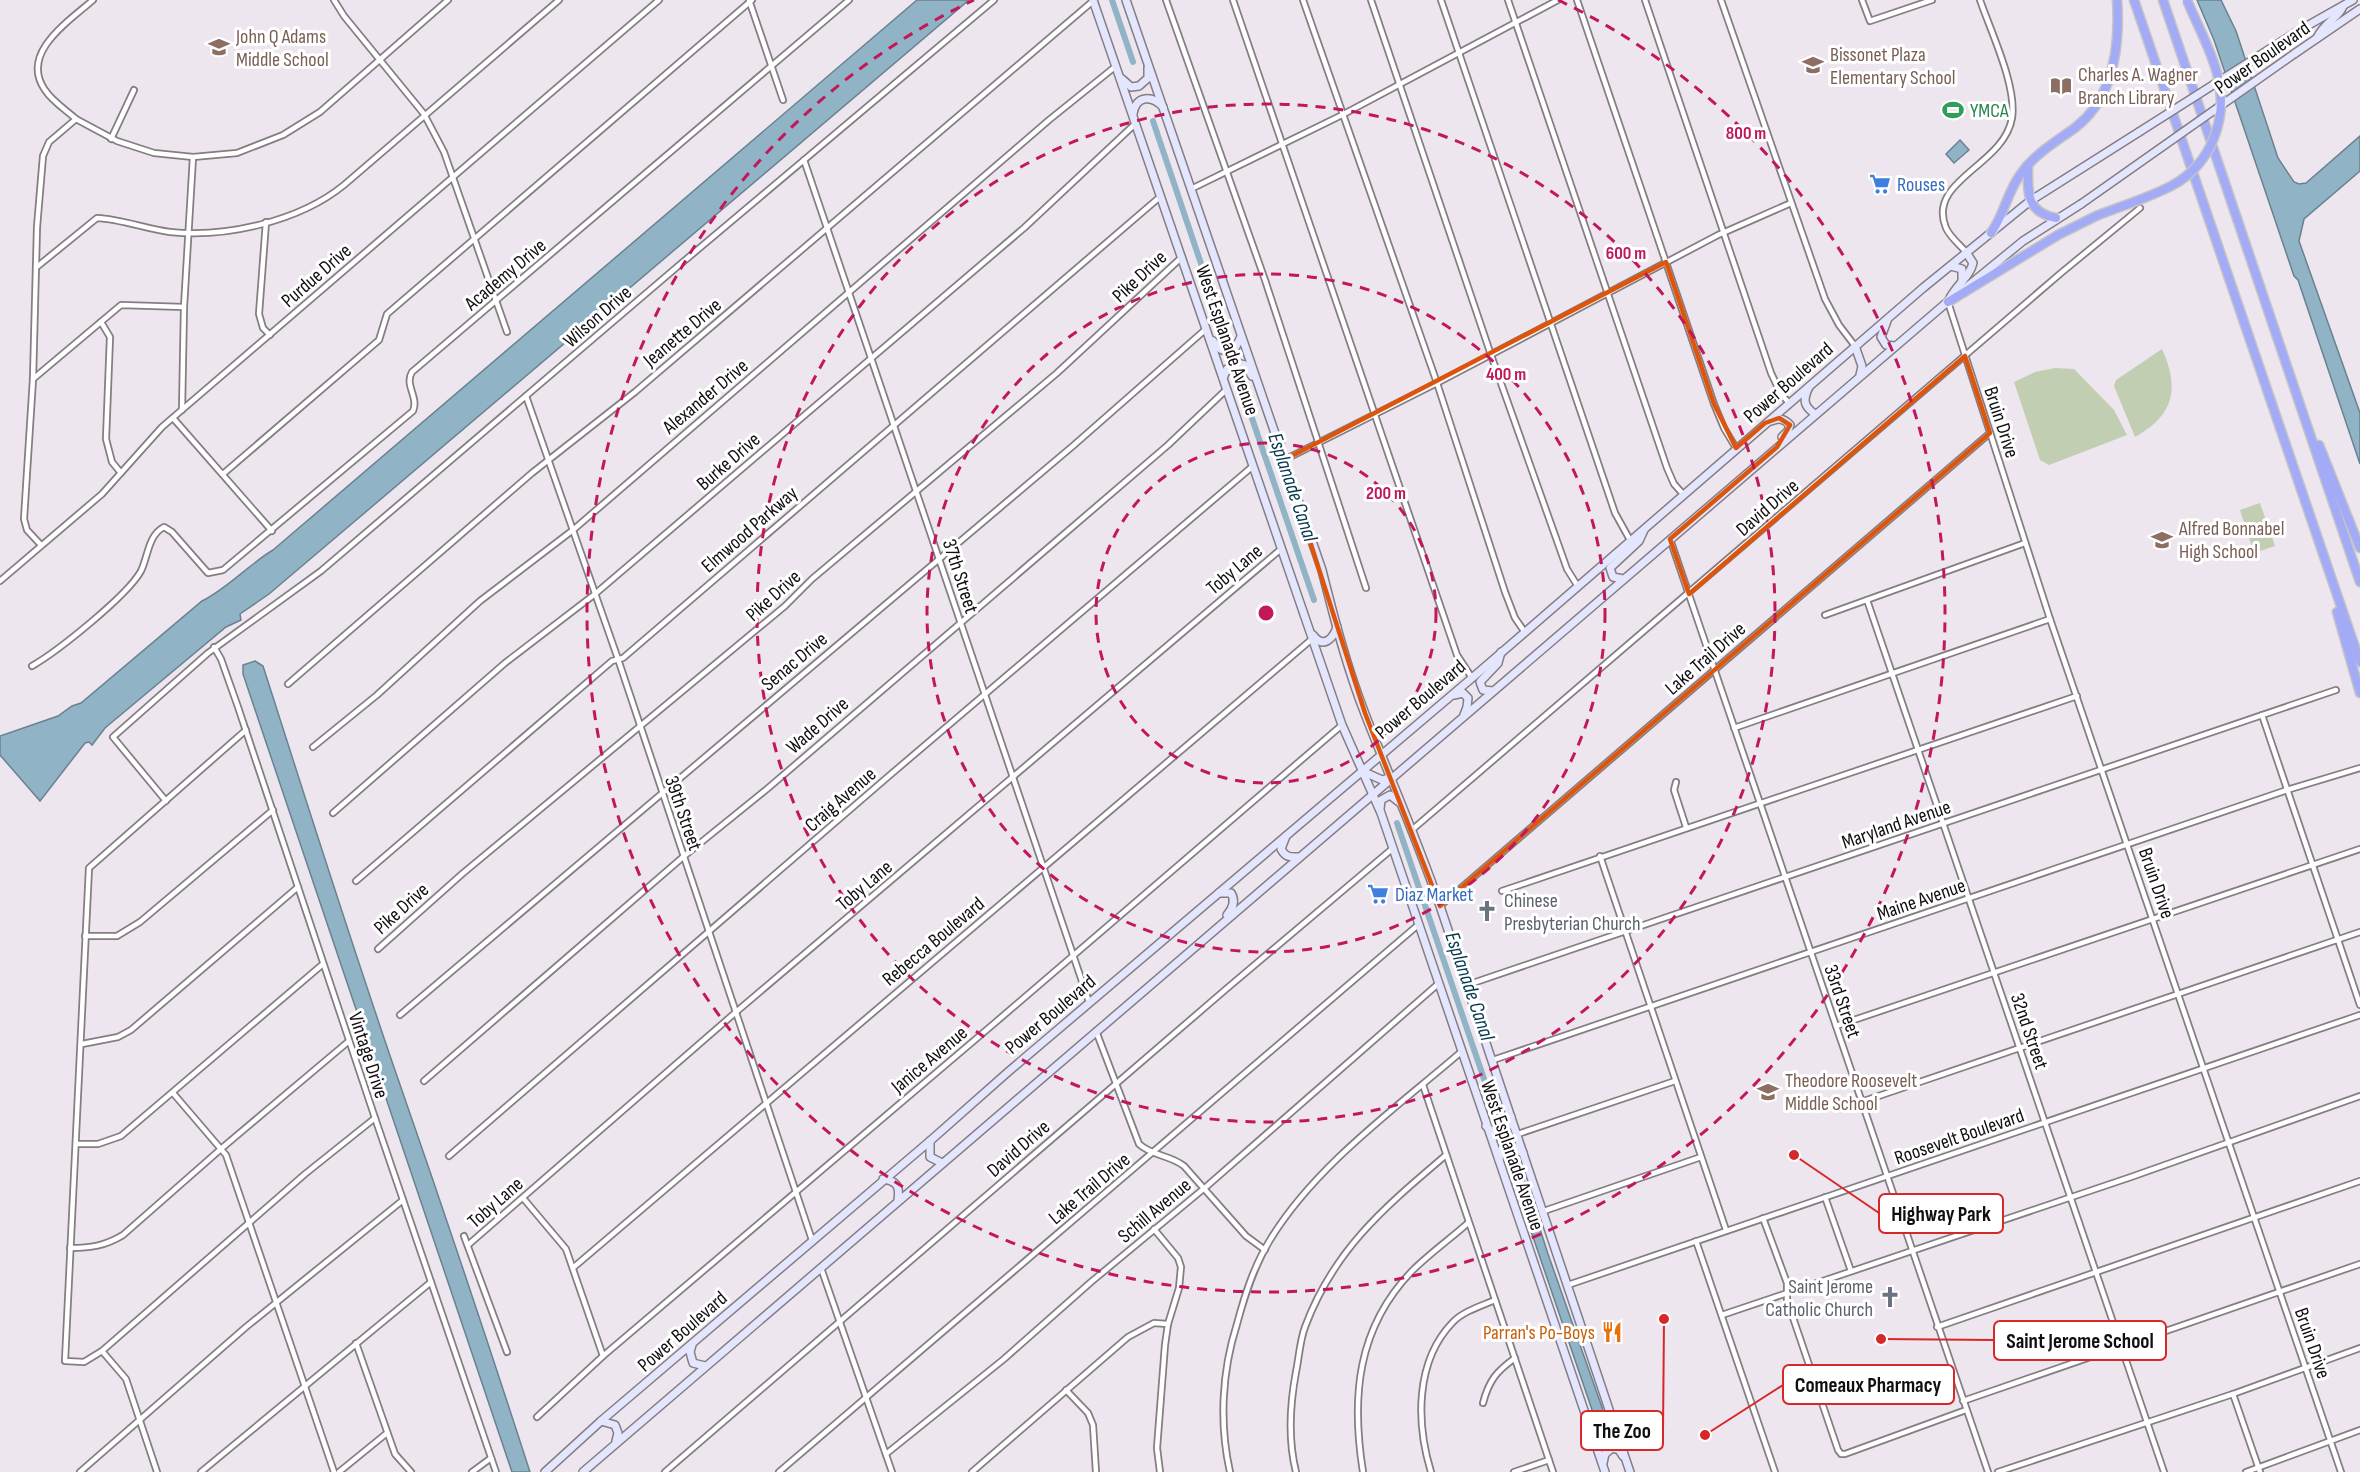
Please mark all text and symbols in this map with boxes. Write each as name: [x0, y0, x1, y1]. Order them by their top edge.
street label: Power Boulevard: [2210, 16, 2315, 99]
place label: John Q Adams Middle School: [235, 25, 329, 72]
school or university icon: John Q Adams Middle School: [207, 35, 231, 59]
place label: Bissonet Plaza Elementary School: [1830, 43, 1956, 90]
school or university icon: Bissonet Plaza Elementary School: [1801, 53, 1825, 77]
place label: Charles A. Wagner Branch Library: [2078, 63, 2198, 110]
library icon: Charles A. Wagner Branch Library: [2049, 74, 2073, 98]
sports icon: YMCA: [1941, 98, 1965, 122]
place label: YMCA: [1970, 99, 2009, 123]
text: 800 m: [1726, 123, 1766, 144]
supermarket icon: Rouses: [1868, 172, 1892, 196]
place label: Rouses: [1897, 173, 1945, 197]
street label: Academy Drive: [459, 234, 551, 317]
street label: Purdue Drive: [277, 239, 357, 313]
text: 600 m: [1606, 243, 1646, 264]
street label: Pike Drive: [1108, 246, 1172, 308]
street label: West Esplanade Avenue: [1190, 262, 1264, 418]
street label: Wilson Drive: [559, 281, 637, 353]
street label: Jeanette Drive: [638, 293, 727, 373]
street label: Power Boulevard: [1739, 337, 1838, 428]
street label: Alexander Drive: [657, 354, 753, 440]
text: 400 m: [1486, 364, 1526, 385]
street label: Bruin Drive: [1978, 384, 2024, 461]
street label: Burke Drive: [692, 428, 765, 496]
water label: Esplanade Canal: [1262, 429, 1323, 546]
street label: David Drive: [1731, 474, 1804, 541]
street label: Elmwood Parkway: [697, 481, 803, 578]
text: 200 m: [1366, 483, 1406, 504]
place label: Alfred Bonnabel High School: [2178, 517, 2284, 564]
school or university icon: Alfred Bonnabel High School: [2150, 528, 2174, 552]
street label: 37th Street: [937, 536, 983, 616]
street label: Toby Lane: [1202, 539, 1268, 600]
street label: Pike Drive: [741, 565, 806, 627]
centre of rings: [1256, 603, 1276, 623]
street label: Lake Trail Drive: [1660, 617, 1751, 700]
street label: Senac Drive: [757, 627, 833, 696]
street label: Power Boulevard: [1370, 655, 1471, 745]
street label: Wade Drive: [782, 692, 854, 759]
street label: Craig Avenue: [800, 762, 881, 837]
street label: 39th Street: [659, 773, 707, 854]
street label: Maryland Avenue: [1839, 795, 1954, 855]
street label: Bruin Drive: [2133, 845, 2179, 922]
street label: Toby Lane: [832, 855, 898, 916]
street label: Maine Avenue: [1874, 874, 1969, 926]
street label: Pike Drive: [369, 878, 434, 940]
supermarket icon: Diaz Market: [1366, 882, 1390, 906]
place label: Diaz Market: [1395, 883, 1473, 907]
place label: Chinese Presbyterian Church: [1504, 889, 1641, 936]
street label: Rebecca Boulevard: [878, 892, 990, 991]
church icon: Chinese Presbyterian Church: [1475, 899, 1499, 923]
water label: Esplanade Canal: [1439, 928, 1500, 1045]
street label: 33rd Street: [1818, 962, 1866, 1041]
street label: Power Boulevard: [1000, 970, 1101, 1060]
street label: 32nd Street: [2005, 990, 2053, 1073]
street label: Vintage Drive: [343, 1009, 393, 1101]
street label: Janice Avenue: [886, 1021, 973, 1099]
place label: Theodore Roosevelt Middle School: [1785, 1069, 1917, 1116]
street label: West Esplanade Avenue: [1475, 1077, 1549, 1233]
school or university icon: Theodore Roosevelt Middle School: [1756, 1080, 1780, 1104]
street label: Roosevelt Boulevard: [1891, 1104, 2027, 1170]
street label: David Drive: [982, 1115, 1055, 1182]
street label: Lake Trail Drive: [1044, 1148, 1135, 1230]
street label: Toby Lane: [463, 1172, 528, 1233]
street label: Schill Avenue: [1113, 1173, 1196, 1248]
callout: Highway Park: [1879, 1194, 2003, 1233]
text: Highway Park: [1891, 1202, 1991, 1227]
place label: Saint Jerome Catholic Church: [1765, 1275, 1873, 1322]
church icon: Saint Jerome Catholic Church: [1878, 1285, 1902, 1309]
street label: Power Boulevard: [633, 1286, 732, 1377]
street label: Bruin Drive: [2289, 1305, 2335, 1382]
restaurant icon: Parran's Po-Boys: [1600, 1320, 1624, 1344]
place label: Parran's Po-Boys: [1483, 1321, 1595, 1345]
callout: Saint Jerome School: [1994, 1321, 2166, 1360]
text: Saint Jerome School: [2006, 1329, 2154, 1354]
callout: Comeaux Pharmacy: [1783, 1365, 1954, 1404]
text: Comeaux Pharmacy: [1795, 1373, 1941, 1398]
callout: The Zoo: [1581, 1411, 1663, 1450]
text: The Zoo: [1593, 1419, 1651, 1444]

